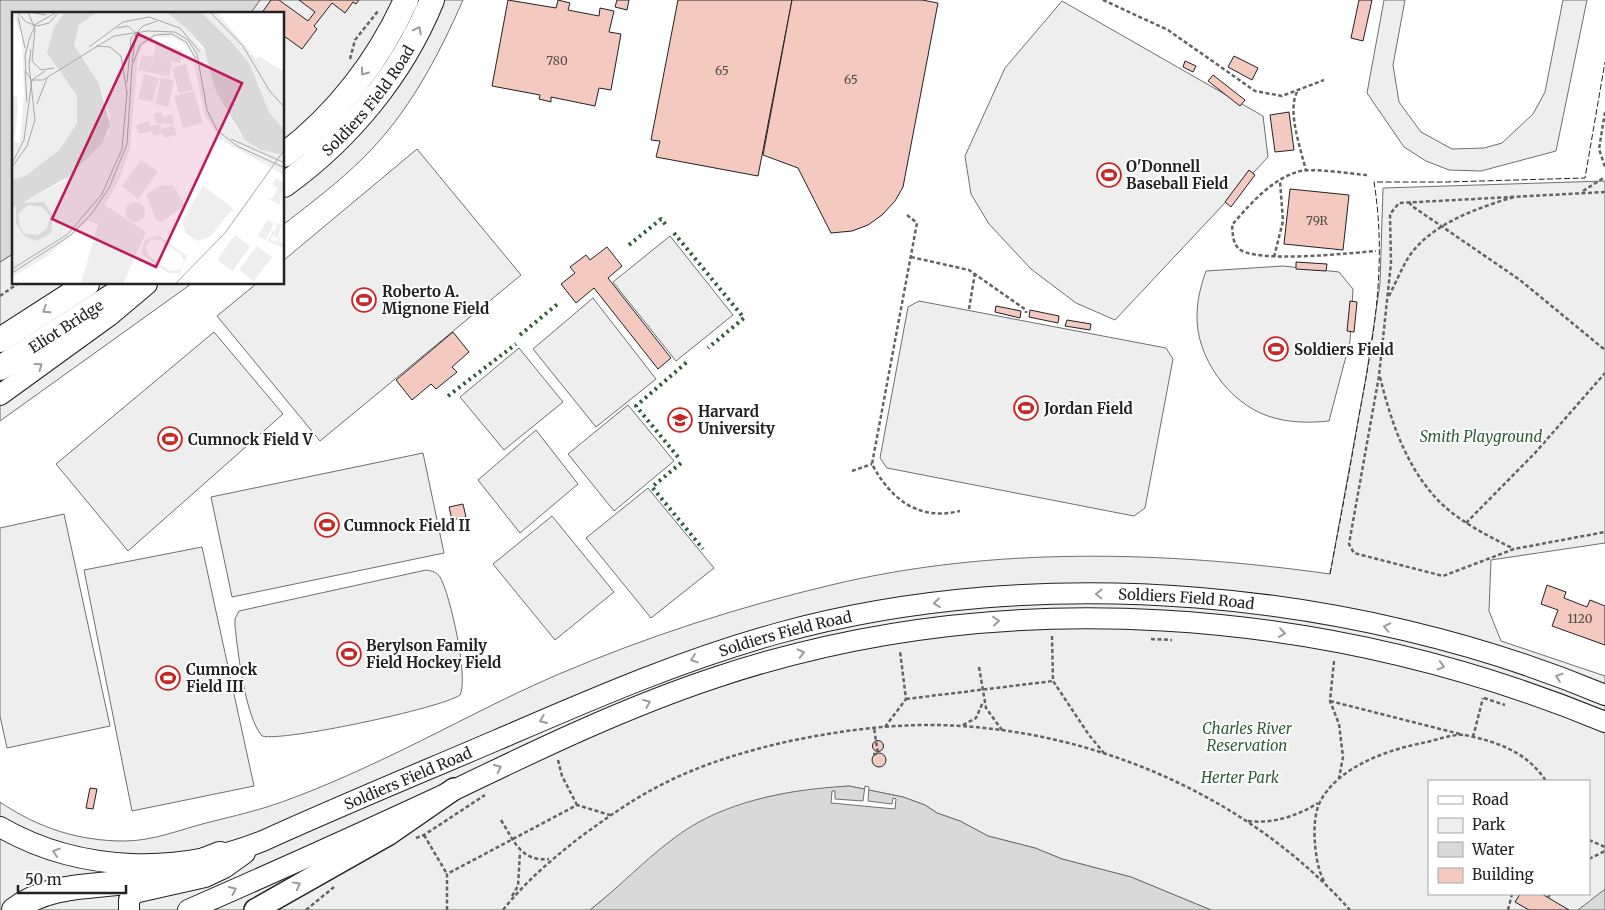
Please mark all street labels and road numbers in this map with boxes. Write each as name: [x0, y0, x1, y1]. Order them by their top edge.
street label: Soldiers Field Road: [318, 42, 418, 160]
street label: Eliot Bridge: [25, 295, 107, 357]
street label: Soldiers Field Road: [1118, 584, 1256, 613]
street label: Soldiers Field Road: [716, 607, 853, 660]
street label: Soldiers Field Road: [341, 743, 474, 814]

